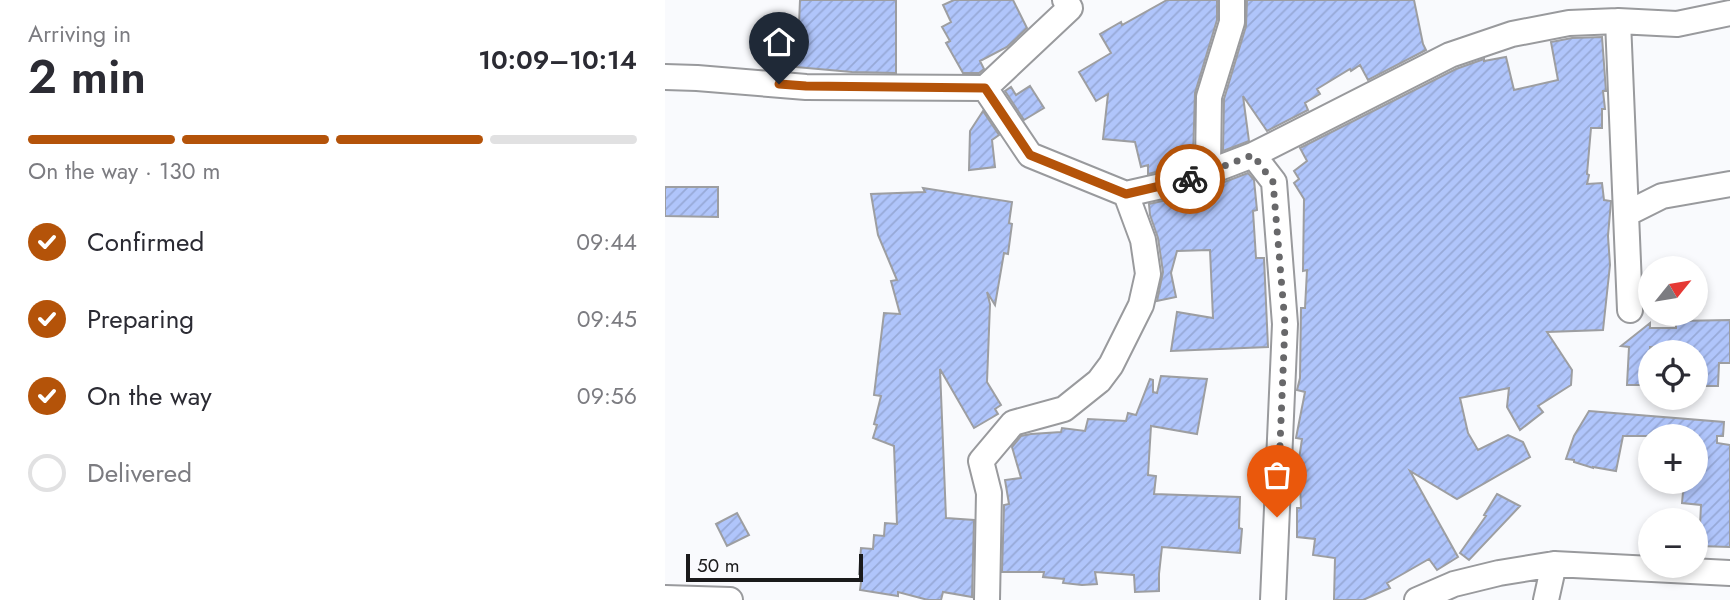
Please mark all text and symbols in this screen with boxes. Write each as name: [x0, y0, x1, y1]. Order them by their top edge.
pin: [749, 12.0, 809, 84]
text: Arriving in: [28, 17, 131, 51]
icon: home: [760, 23, 798, 61]
text: 10:09–10:14: [478, 41, 637, 79]
text: 2 min: [28, 44, 146, 110]
courier: [1155, 144, 1225, 214]
text: On the way · 130 m: [28, 154, 220, 188]
icon: bike: [1171, 160, 1209, 198]
icon: check: [28, 223, 66, 261]
text: Confirmed: [87, 223, 204, 261]
text: 09:44: [576, 225, 637, 259]
north arrow: [1638, 256, 1708, 326]
map controls: [1638, 256, 1708, 578]
icon: check: [28, 300, 66, 338]
text: Preparing: [87, 300, 194, 338]
text: 09:45: [577, 302, 637, 336]
button: locate: [1638, 340, 1708, 410]
icon: check: [28, 377, 66, 415]
text: On the way: [87, 377, 212, 415]
text: 09:56: [577, 379, 637, 413]
button: +: [1638, 424, 1708, 494]
pin: [1247, 445, 1307, 517]
text: Delivered: [87, 454, 192, 492]
icon: bag: [1258, 456, 1296, 494]
button: −: [1638, 508, 1708, 578]
scale bar: [686, 551, 863, 583]
text: 50 m: [697, 552, 740, 579]

